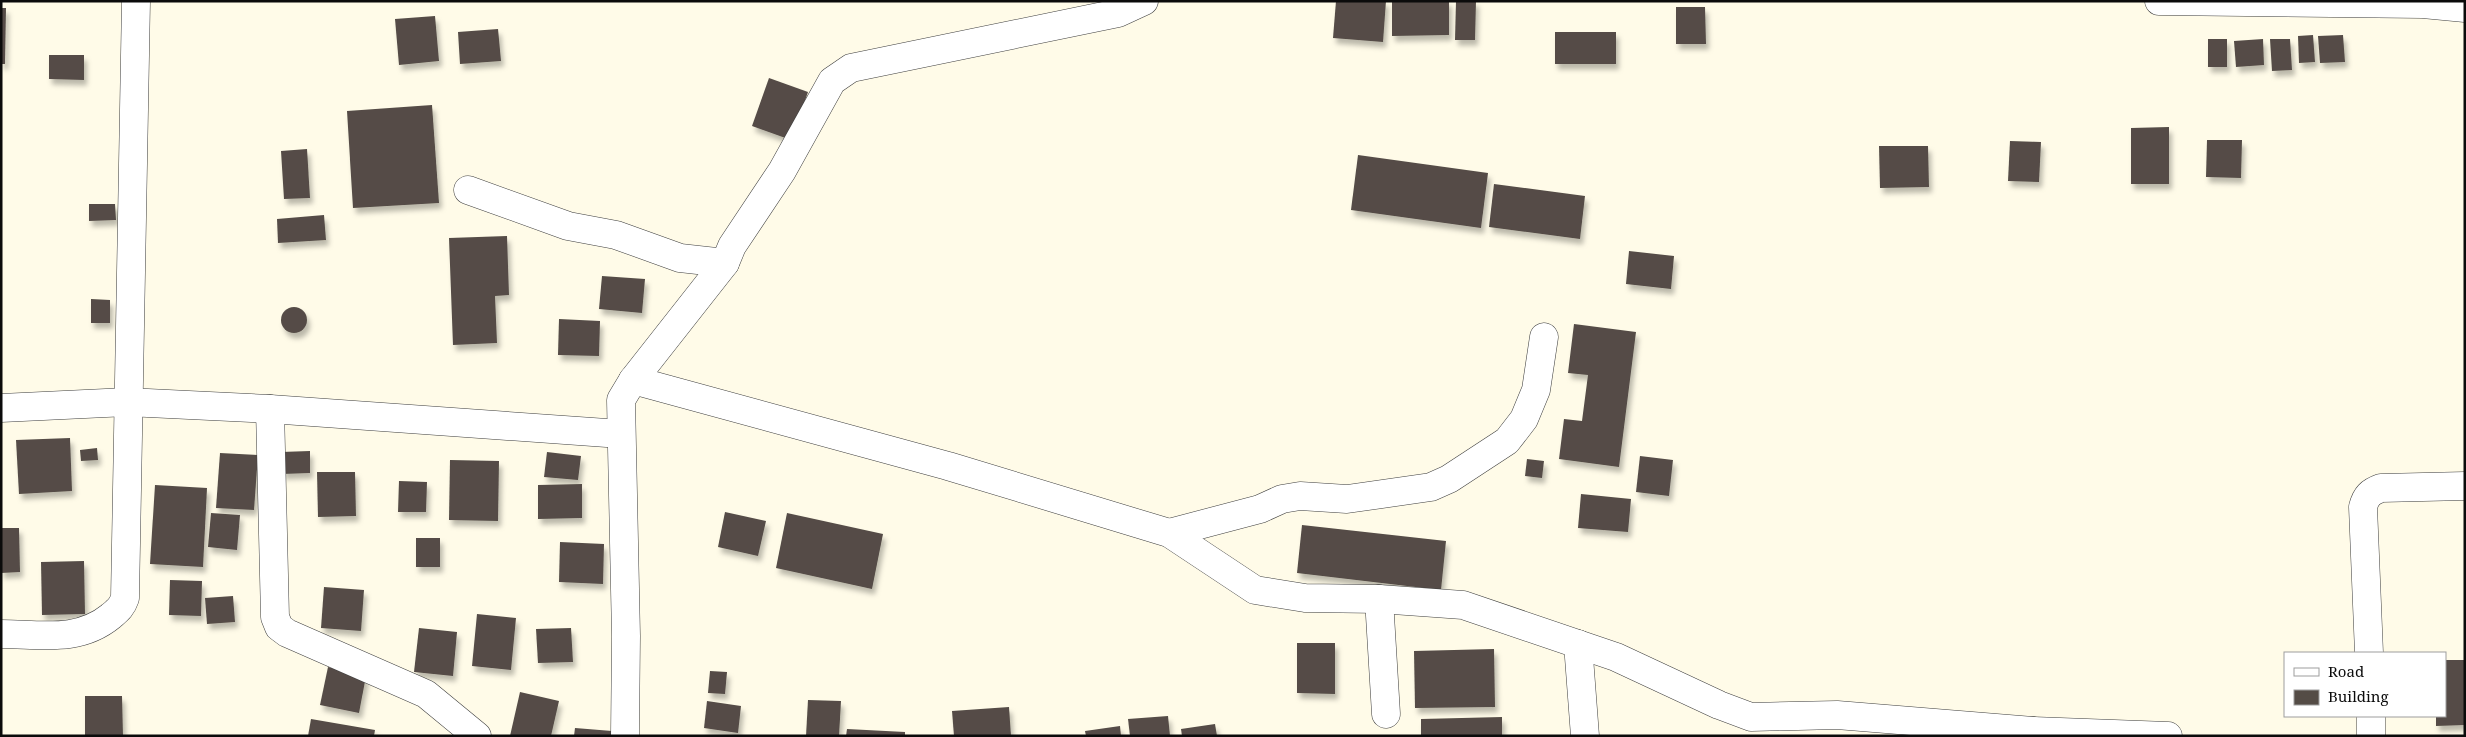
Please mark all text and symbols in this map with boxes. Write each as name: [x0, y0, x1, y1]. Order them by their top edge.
legend: [2284, 652, 2446, 717]
text: Road: [2328, 661, 2364, 681]
text: Building: [2328, 686, 2389, 706]

